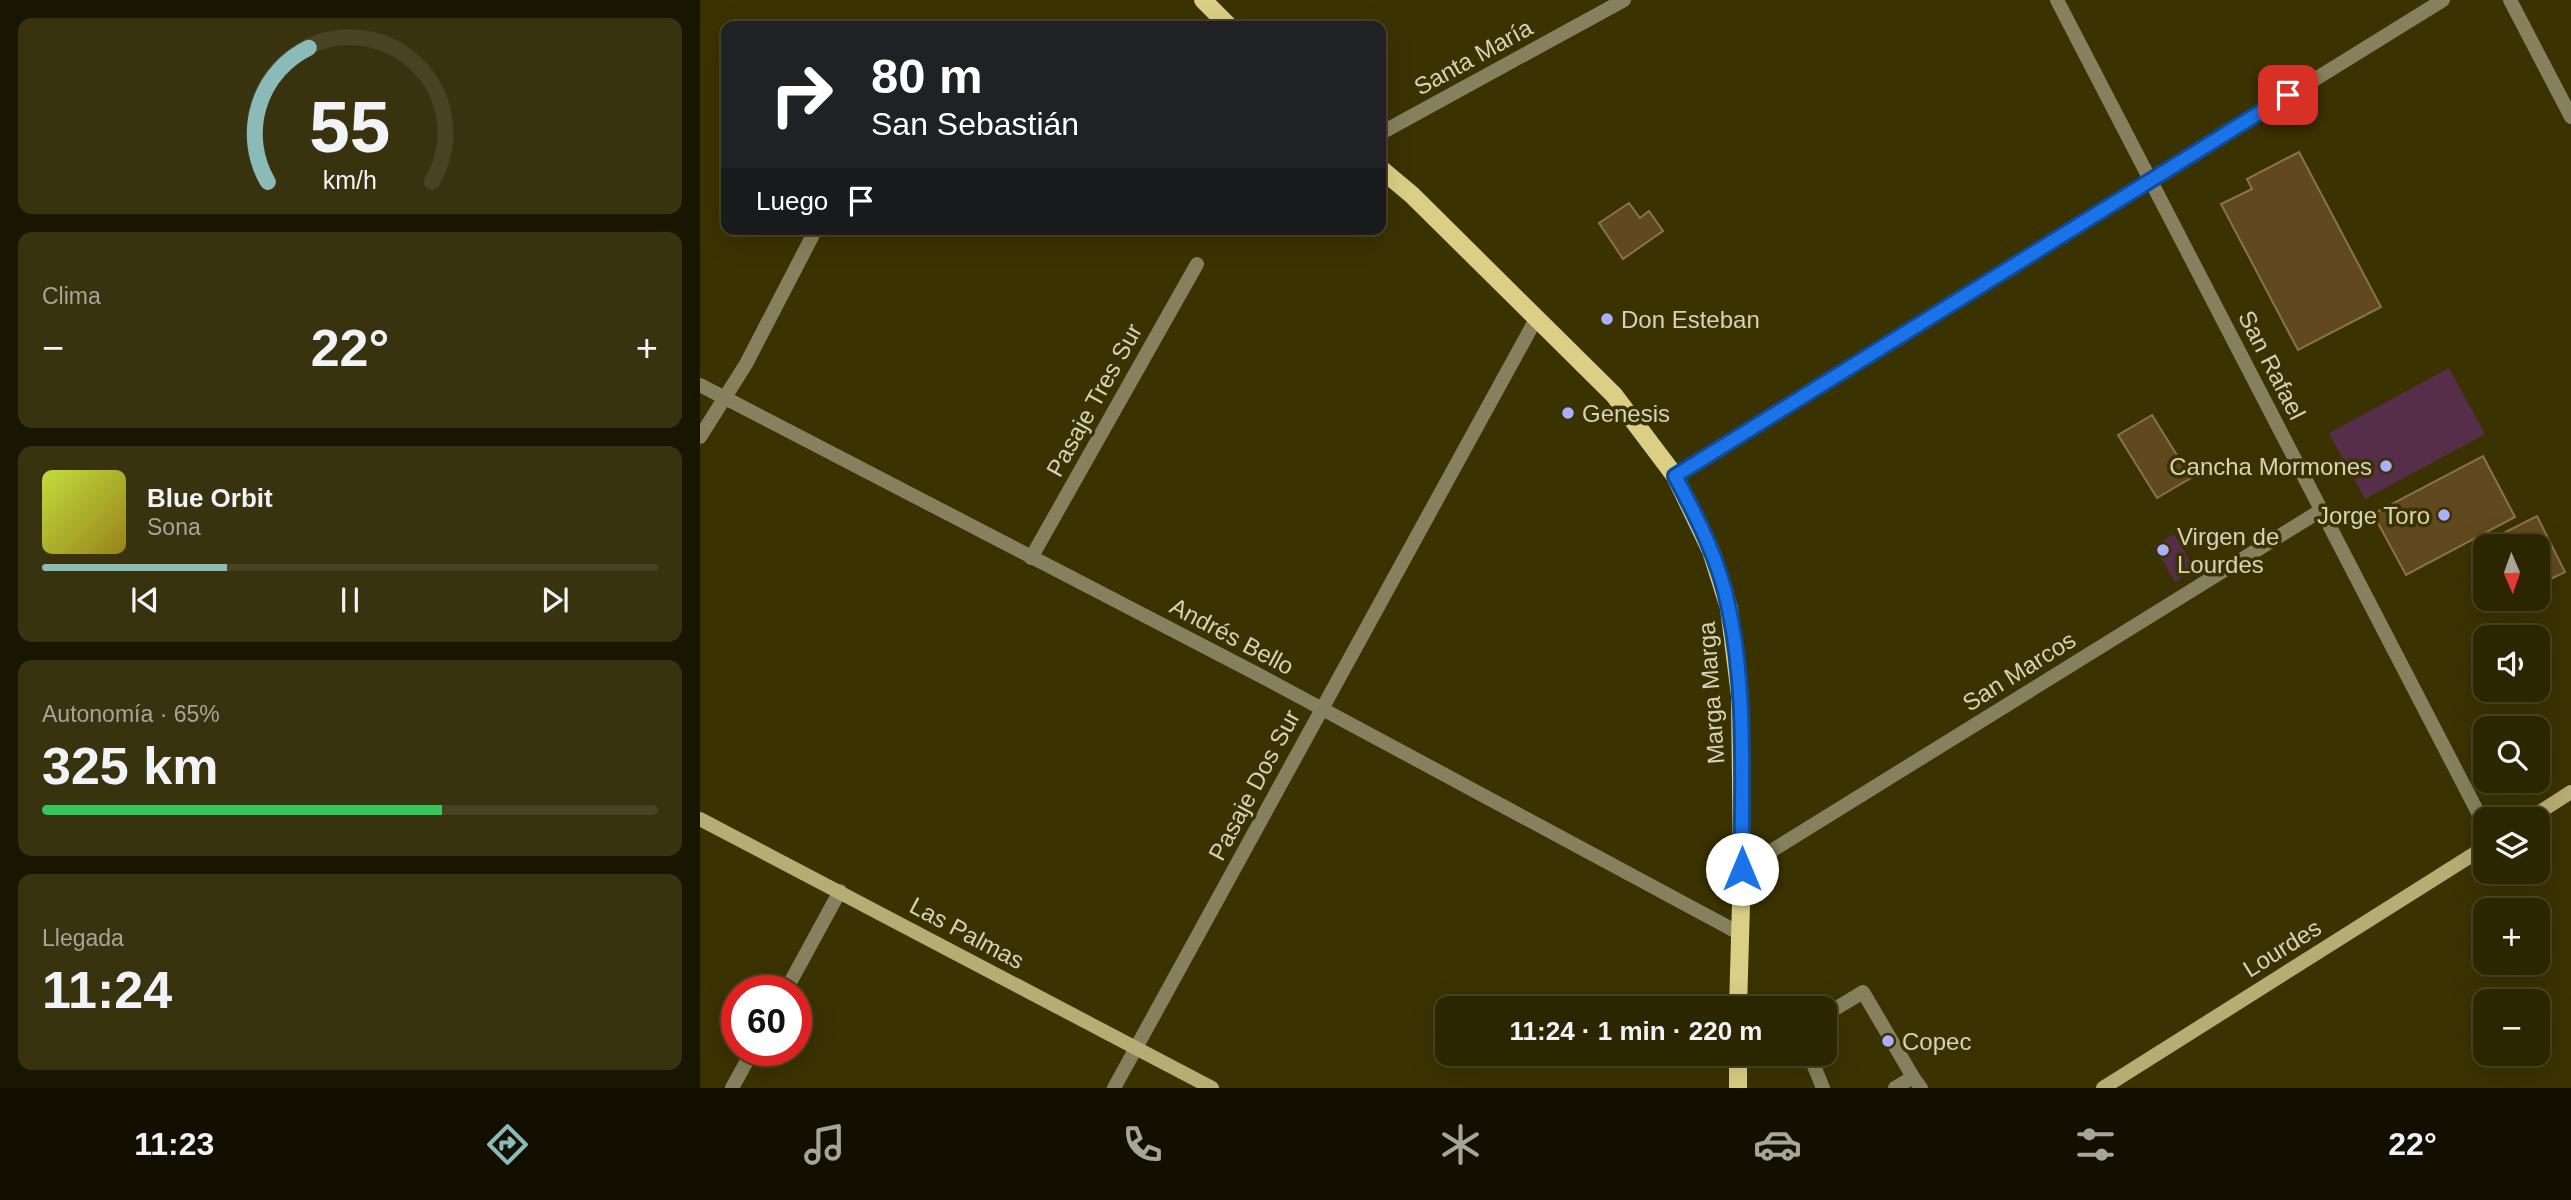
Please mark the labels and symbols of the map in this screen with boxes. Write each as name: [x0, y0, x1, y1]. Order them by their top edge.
street label: Santa María: [1409, 13, 1537, 100]
pin: [2258, 65, 2318, 125]
place label: Don Esteban: [1621, 306, 1760, 333]
street label: San Rafael: [2233, 306, 2311, 424]
marker: Don Esteban: [1599, 311, 1615, 327]
street label: Pasaje Tres Sur: [1041, 319, 1147, 481]
place label: Genesis: [1582, 400, 1670, 427]
marker: Genesis: [1560, 405, 1576, 421]
place label: Cancha Mormones: [2169, 453, 2372, 480]
marker: Cancha Mormones: [2378, 458, 2394, 474]
place label: Jorge Toro: [2317, 502, 2430, 529]
marker: Jorge Toro: [2436, 507, 2452, 523]
place label: Virgen de Lourdes: [2177, 523, 2279, 578]
north arrow: [2473, 534, 2550, 611]
marker: Virgen de Lourdes: [2155, 542, 2171, 558]
street label: Andrés Bello: [1166, 592, 1298, 680]
street label: Marga Marga: [1693, 620, 1729, 765]
street label: San Marcos: [1958, 626, 2080, 716]
street label: Pasaje Dos Sur: [1203, 705, 1305, 865]
position arrow: [1705, 832, 1779, 906]
street label: Las Palmas: [905, 892, 1029, 974]
street label: Lourdes: [2238, 914, 2326, 982]
speed limit sign: 60: [721, 975, 812, 1066]
place label: Copec: [1902, 1028, 1971, 1055]
marker: Copec: [1880, 1033, 1896, 1049]

